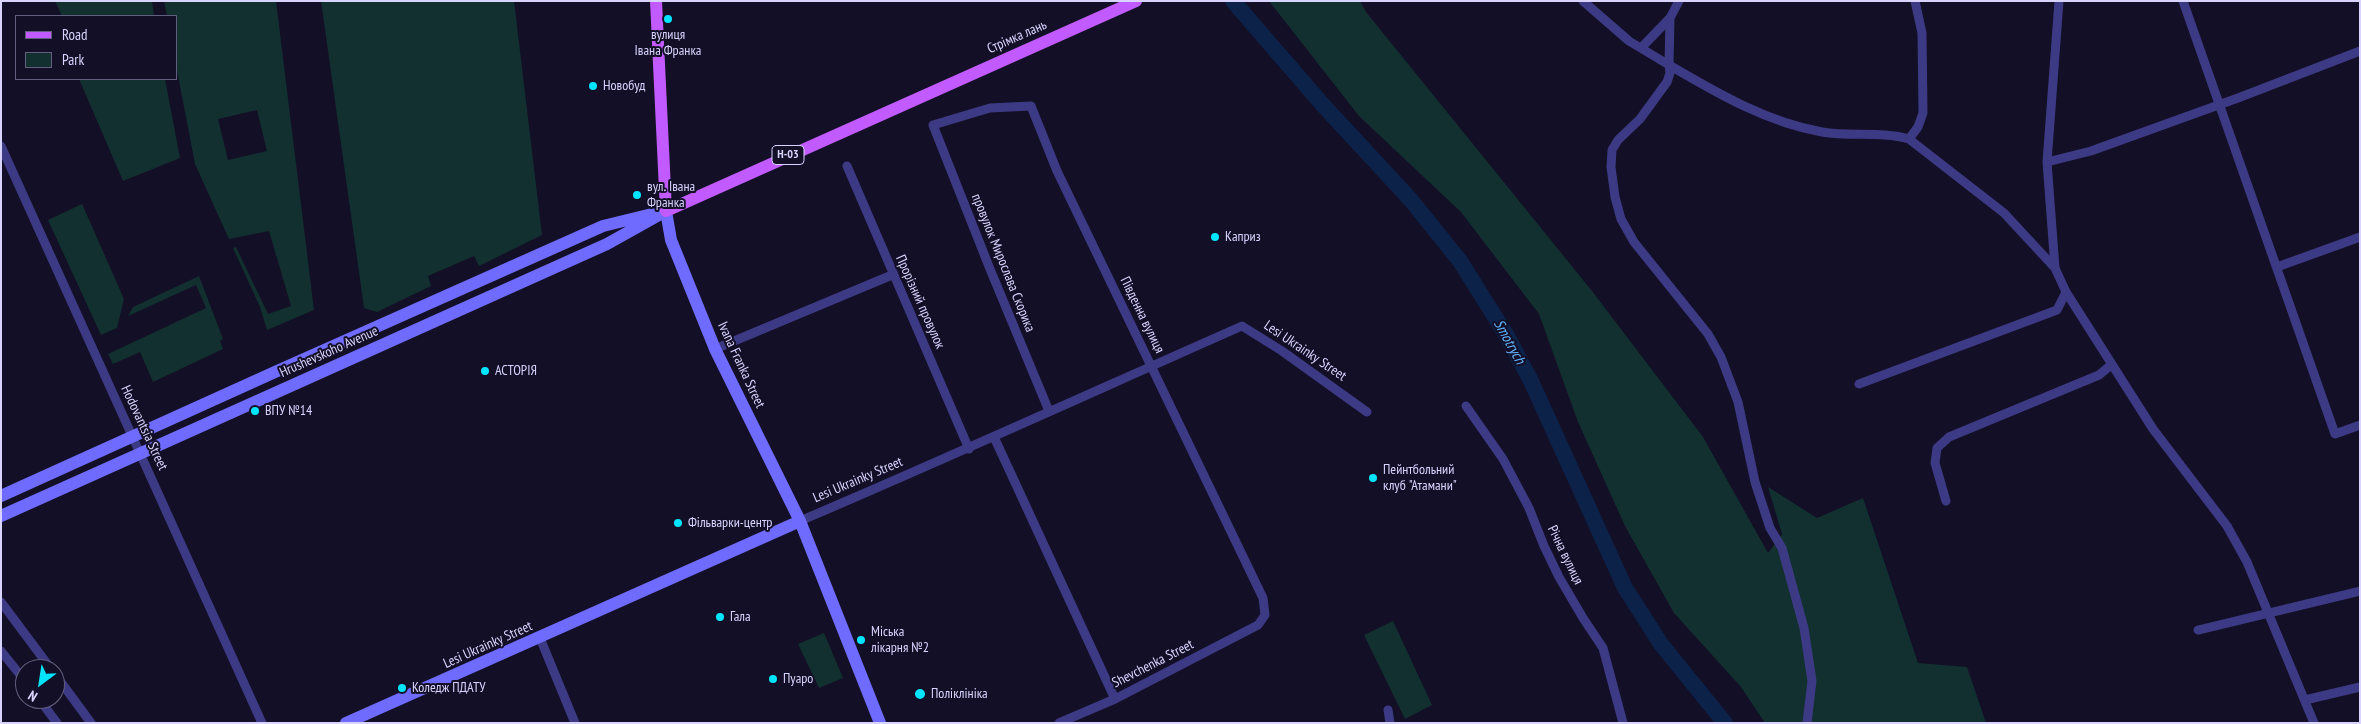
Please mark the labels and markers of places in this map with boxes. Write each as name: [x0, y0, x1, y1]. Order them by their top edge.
marker: вулиця Івана Франка: [662, 13, 674, 25]
place label: вулиця Івана Франка: [635, 27, 701, 59]
place label: Новобуд: [603, 78, 645, 94]
marker: Новобуд: [587, 80, 599, 92]
place label: вул. Івана Франка: [647, 179, 695, 212]
marker: вул. Івана Франка: [631, 189, 643, 201]
place label: Каприз: [1225, 229, 1261, 245]
marker: Каприз: [1209, 231, 1221, 243]
place label: АСТОРІЯ: [495, 363, 537, 379]
marker: АСТОРІЯ: [479, 365, 491, 377]
place label: ВПУ №14: [265, 403, 312, 419]
marker: ВПУ №14: [249, 405, 261, 417]
place label: Пейнтбольний клуб "Атамани": [1383, 462, 1457, 494]
marker: Пейнтбольний клуб "Атамани": [1367, 472, 1379, 484]
place label: Фільварки-центр: [688, 515, 772, 531]
marker: Фільварки-центр: [672, 517, 684, 529]
place label: Гала: [730, 609, 751, 625]
marker: Гала: [714, 611, 726, 623]
place label: Міська лікарня №2: [871, 624, 929, 656]
marker: Міська лікарня №2: [855, 634, 867, 646]
place label: Пуаро: [783, 671, 813, 687]
marker: Пуаро: [767, 673, 779, 685]
place label: Коледж ПДАТУ: [412, 680, 486, 696]
marker: Коледж ПДАТУ: [396, 682, 408, 694]
place label: Поліклініка: [931, 686, 988, 702]
marker: Поліклініка: [913, 687, 927, 701]

